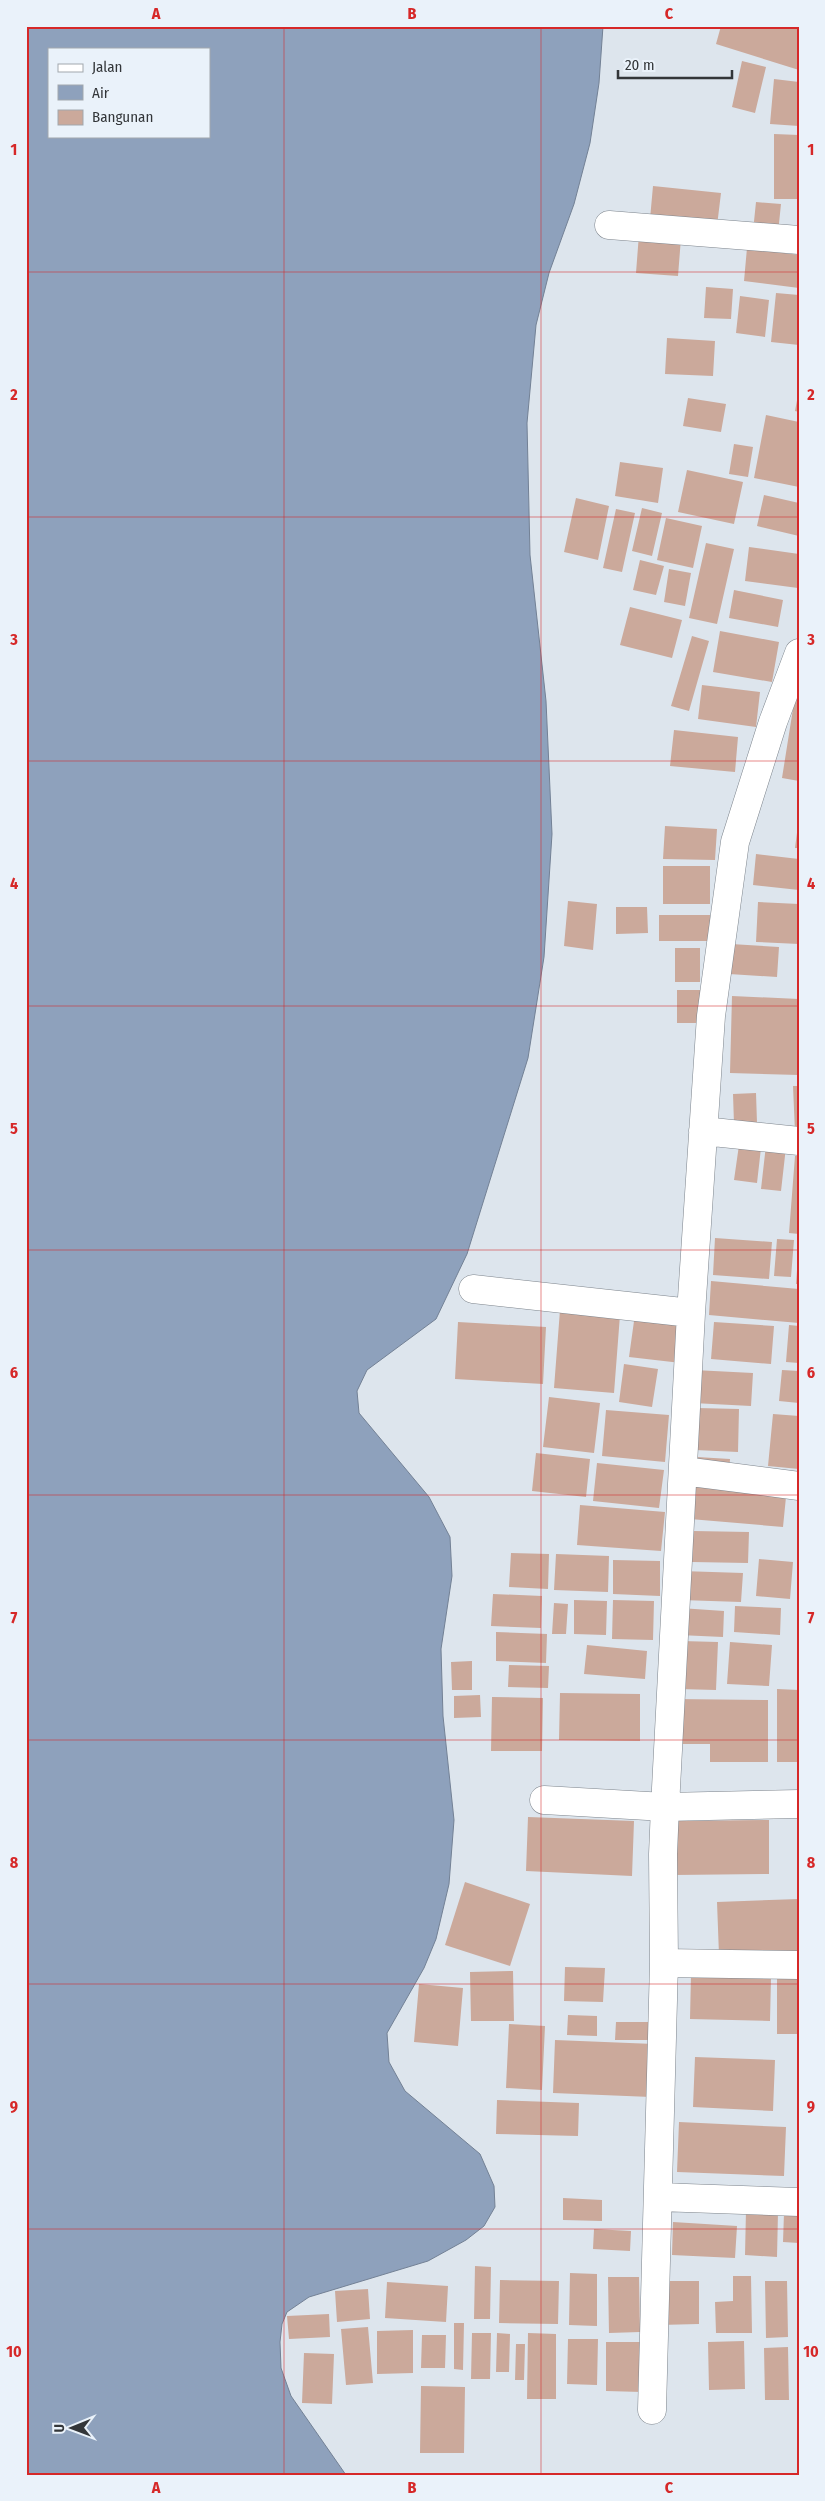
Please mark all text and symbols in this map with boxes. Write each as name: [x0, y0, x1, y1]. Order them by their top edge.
text: A: [151, 4, 161, 23]
text: B: [408, 4, 417, 23]
text: C: [665, 4, 674, 23]
legend: [48, 48, 210, 138]
scale bar: [618, 48, 731, 80]
text: 20 m: [625, 56, 655, 74]
text: Jalan: [92, 58, 122, 76]
text: Air: [92, 84, 110, 102]
text: Bangunan: [92, 108, 153, 126]
text: 1: [11, 140, 17, 159]
text: 1: [808, 140, 814, 159]
text: 2: [9, 385, 18, 404]
text: 2: [806, 385, 815, 404]
text: 3: [9, 630, 18, 649]
text: 3: [806, 630, 815, 649]
text: 4: [10, 874, 18, 893]
text: 4: [807, 874, 815, 893]
text: 5: [10, 1119, 18, 1138]
text: 5: [807, 1119, 815, 1138]
text: 6: [10, 1363, 18, 1382]
text: 6: [807, 1363, 815, 1382]
text: 7: [11, 1608, 18, 1627]
text: 7: [808, 1608, 815, 1627]
text: 8: [10, 1853, 19, 1872]
text: 8: [807, 1853, 816, 1872]
text: 9: [10, 2097, 18, 2116]
text: 9: [807, 2097, 815, 2116]
text: 10: [6, 2342, 22, 2361]
text: 10: [803, 2342, 819, 2361]
north arrow: [48, 2404, 98, 2454]
text: U: [51, 2424, 68, 2432]
text: A: [151, 2478, 161, 2497]
text: B: [408, 2478, 417, 2497]
text: C: [665, 2478, 674, 2497]

